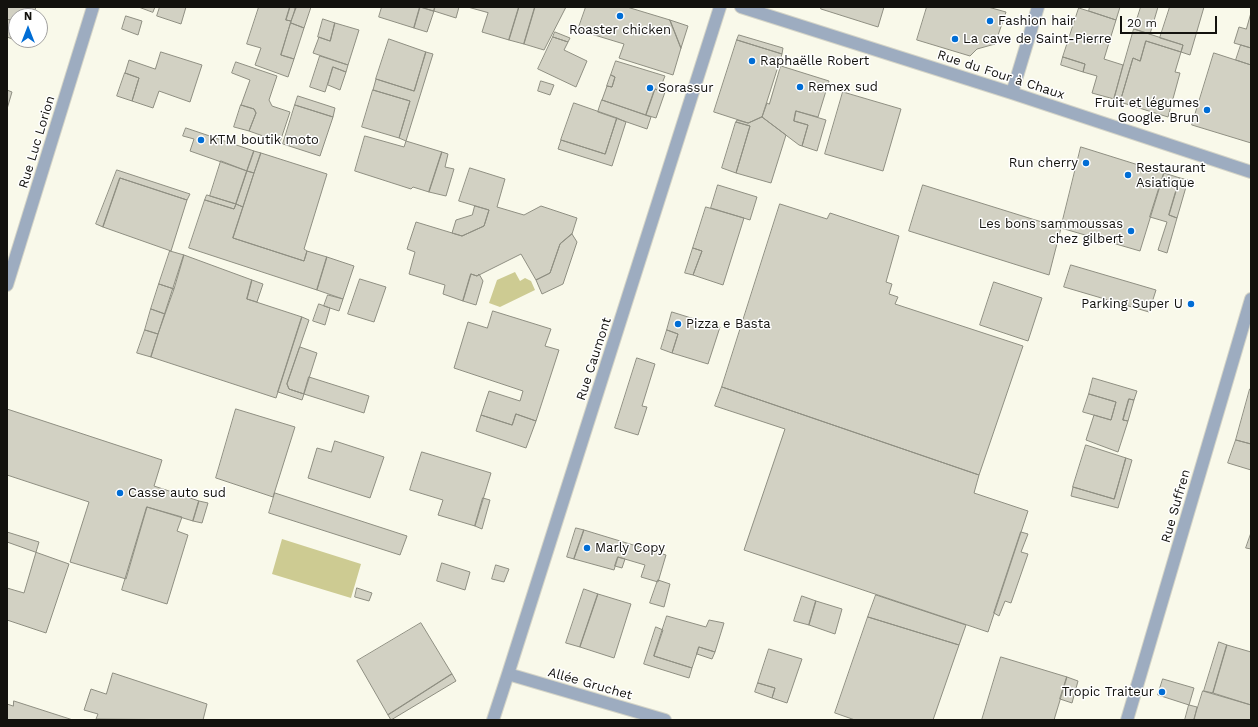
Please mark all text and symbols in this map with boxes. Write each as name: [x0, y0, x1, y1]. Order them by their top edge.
north arrow: [8, 8, 48, 48]
scale bar: [1122, 8, 1219, 34]
text: N: [24, 10, 32, 23]
marker: Roaster chicken: [615, 11, 625, 21]
place label: Fashion hair: [998, 13, 1075, 29]
marker: Fashion hair: [985, 16, 995, 26]
text: 20 m: [1127, 16, 1157, 30]
place label: Roaster chicken: [569, 22, 671, 38]
place label: La cave de Saint-Pierre: [963, 31, 1111, 47]
marker: La cave de Saint-Pierre: [950, 34, 960, 44]
street label: Rue du Four à Chaux: [935, 47, 1067, 103]
place label: Raphaëlle Robert: [760, 53, 869, 69]
marker: Raphaëlle Robert: [747, 56, 757, 66]
place label: Remex sud: [808, 79, 878, 95]
place label: Sorassur: [658, 80, 714, 96]
marker: Remex sud: [795, 82, 805, 92]
marker: Sorassur: [645, 83, 655, 93]
street label: Rue Luc Lorion: [16, 94, 58, 190]
place label: Fruit et légumes Google. Brun: [1095, 95, 1199, 126]
marker: Fruit et légumes Google. Brun: [1202, 105, 1212, 115]
place label: KTM boutik moto: [209, 132, 319, 148]
marker: KTM boutik moto: [196, 135, 206, 145]
place label: Run cherry: [1009, 155, 1078, 171]
marker: Run cherry: [1081, 158, 1091, 168]
place label: Restaurant Asiatique: [1136, 160, 1205, 191]
marker: Restaurant Asiatique: [1123, 170, 1133, 180]
place label: Les bons sammoussas chez gilbert: [979, 216, 1123, 247]
marker: Les bons sammoussas chez gilbert: [1126, 226, 1136, 236]
place label: Parking Super U: [1081, 296, 1183, 312]
marker: Parking Super U: [1186, 299, 1196, 309]
street label: Rue Caumont: [573, 316, 615, 402]
place label: Pizza e Basta: [686, 316, 770, 332]
marker: Pizza e Basta: [673, 319, 683, 329]
street label: Rue Suffren: [1158, 468, 1194, 544]
place label: Casse auto sud: [128, 485, 226, 501]
marker: Casse auto sud: [115, 488, 125, 498]
place label: Marly Copy: [595, 540, 665, 556]
marker: Marly Copy: [582, 543, 592, 553]
street label: Allée Gruchet: [546, 665, 634, 703]
place label: Tropic Traiteur: [1062, 684, 1154, 700]
marker: Tropic Traiteur: [1157, 687, 1167, 697]

